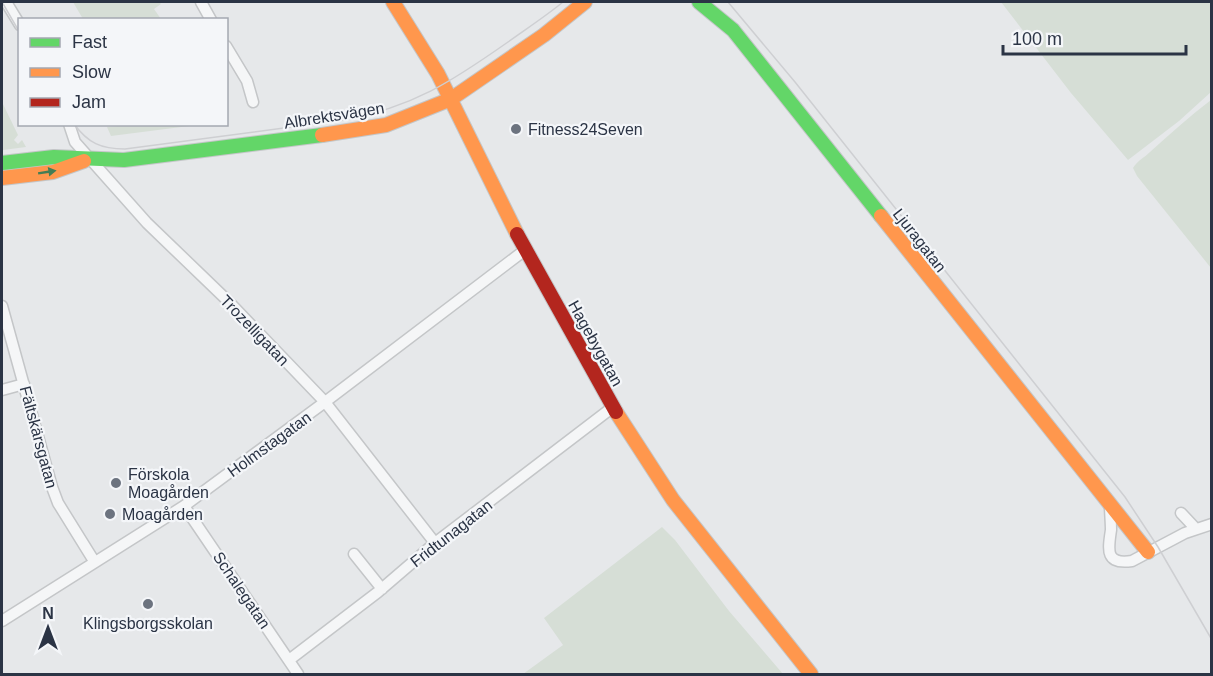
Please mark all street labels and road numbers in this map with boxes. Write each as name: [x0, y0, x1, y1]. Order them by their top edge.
street label: Albrektsvägen: [283, 99, 385, 132]
street label: Ljuragatan: [890, 205, 950, 275]
street label: Trozelligatan: [217, 292, 292, 369]
street label: Hagebygatan: [565, 297, 626, 389]
street label: Fältskärsgatan: [17, 384, 60, 490]
street label: Holmstagatan: [224, 409, 314, 480]
street label: Fridtunagatan: [407, 496, 495, 570]
street label: Schalegatan: [210, 549, 274, 632]

